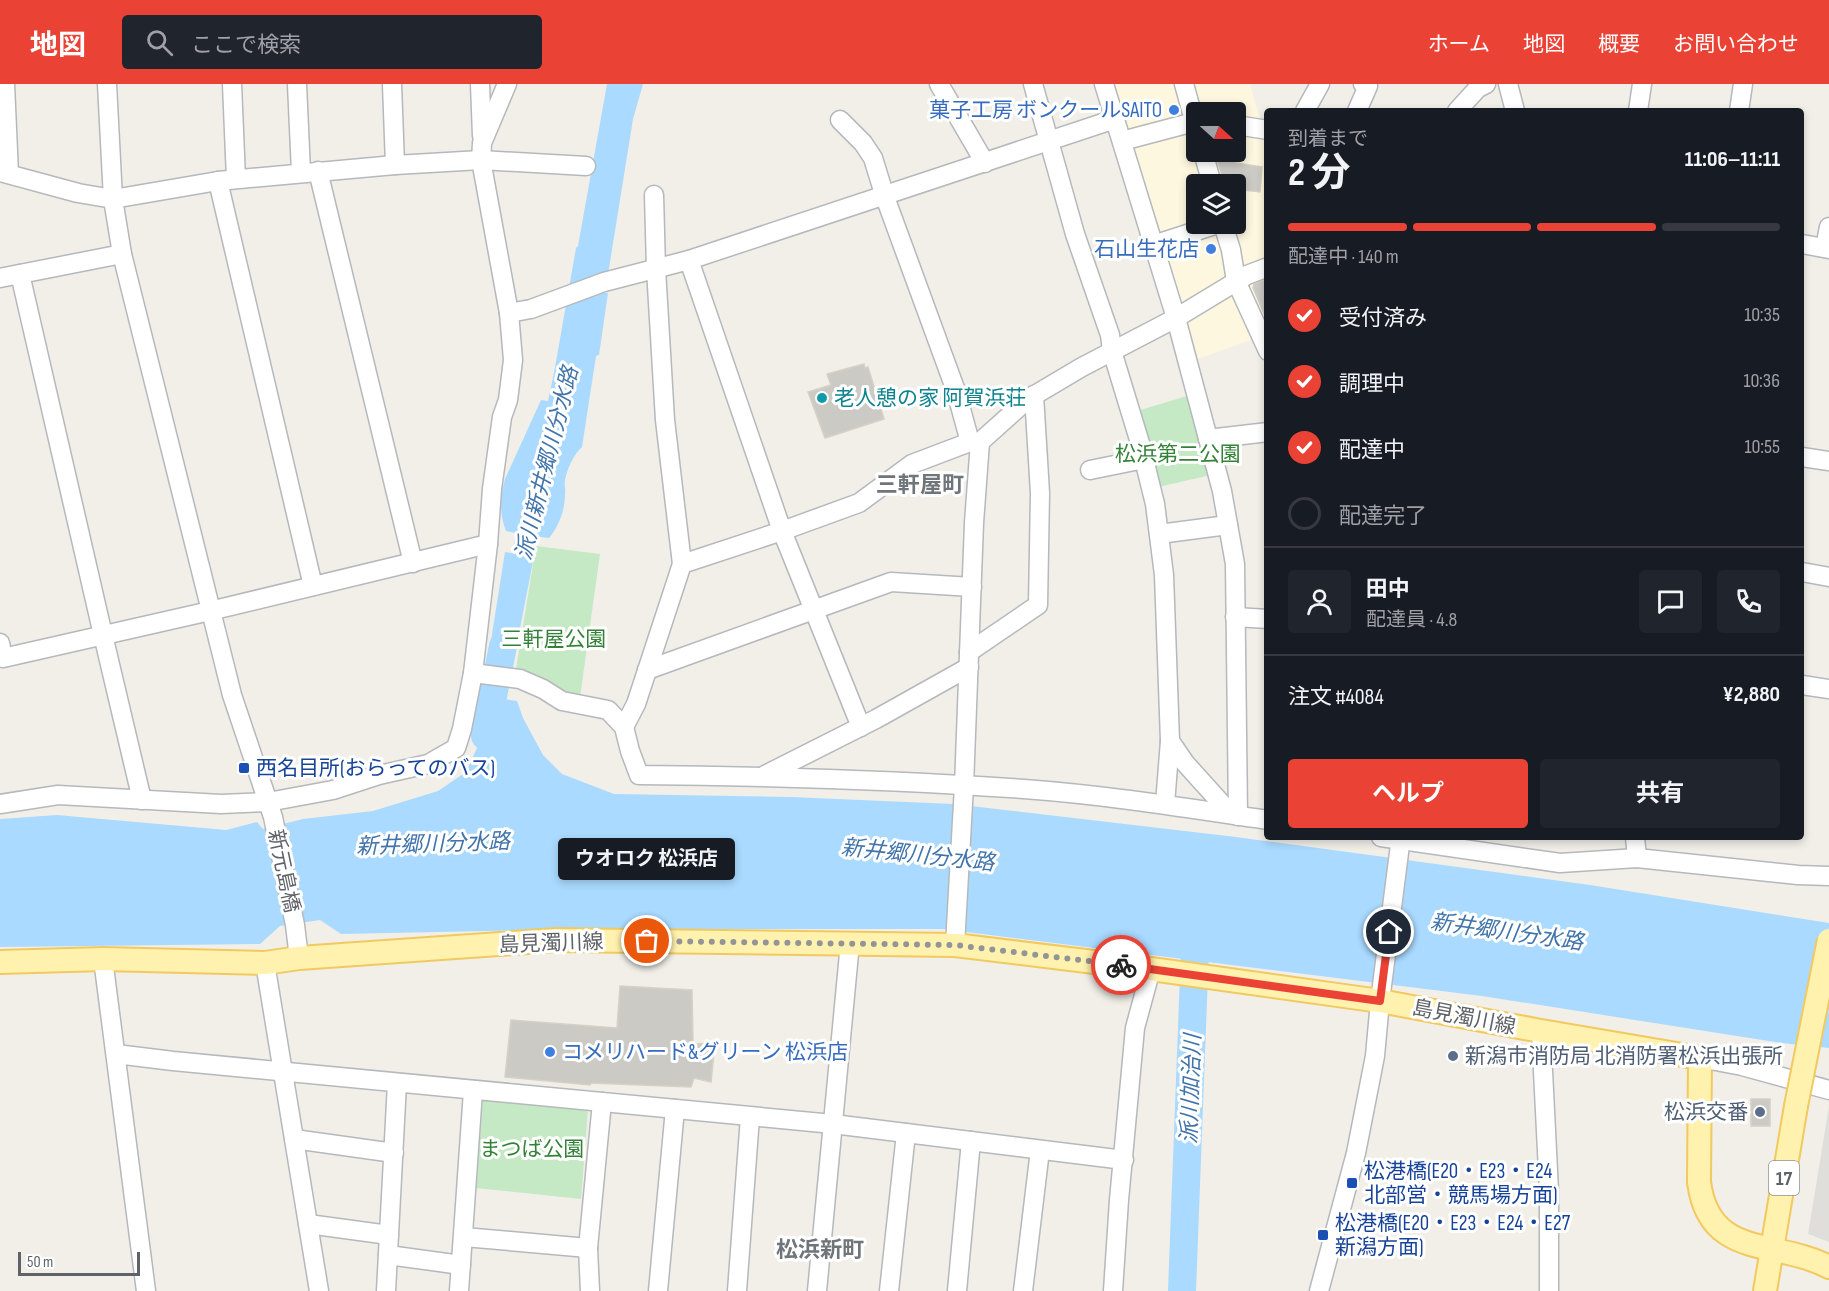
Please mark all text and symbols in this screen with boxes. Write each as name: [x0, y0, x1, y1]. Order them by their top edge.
search box: [122, 15, 542, 69]
icon: search: [143, 26, 176, 59]
text: 地図: [30, 29, 86, 62]
text: ここで検索: [191, 32, 301, 59]
text: ホーム: [1428, 32, 1490, 57]
text: 地図: [1523, 32, 1565, 57]
text: 概要: [1598, 32, 1640, 57]
text: お問い合わせ: [1673, 32, 1799, 57]
place label: 菓子工房 ボンクールSAITO: [929, 98, 1162, 123]
north arrow: [1186, 102, 1246, 162]
map controls: [1186, 102, 1246, 234]
marker: 菓子工房 ボンクールSAITO: [1167, 103, 1181, 117]
text: 到着まで: [1288, 127, 1368, 151]
text: 11:06–11:11: [1685, 146, 1780, 173]
text: 2 分: [1288, 150, 1350, 197]
button: layers: [1186, 174, 1246, 234]
place label: 石山生花店: [1094, 237, 1199, 262]
marker: 石山生花店: [1204, 242, 1218, 256]
text: 配達中 · 140 m: [1288, 245, 1399, 269]
icon: check: [1288, 299, 1321, 332]
text: 10:35: [1744, 303, 1780, 327]
text: 受付済み: [1339, 305, 1427, 332]
water label: 派川新井郷川分水路: [510, 362, 585, 563]
icon: check: [1288, 365, 1321, 398]
text: 10:36: [1743, 369, 1780, 393]
text: 調理中: [1339, 371, 1405, 398]
place label: 老人憩の家 阿賀浜荘: [834, 386, 1026, 411]
marker: 老人憩の家 阿賀浜荘: [815, 391, 829, 405]
icon: check: [1288, 431, 1321, 464]
text: 10:55: [1745, 435, 1780, 459]
text: 配達中: [1339, 437, 1405, 464]
park label: 松浜第二公園: [1115, 442, 1241, 467]
district label: 三軒屋町: [876, 472, 964, 499]
text: 配達完了: [1339, 503, 1427, 530]
button: person: [1288, 570, 1351, 633]
button: chat: [1639, 570, 1702, 633]
button: phone: [1717, 570, 1780, 633]
text: 田中: [1366, 576, 1410, 603]
text: 配達員 · 4.8: [1366, 608, 1457, 632]
park label: 三軒屋公園: [502, 627, 607, 652]
text: ¥2,880: [1723, 681, 1780, 708]
text: 注文 #4084: [1288, 684, 1384, 711]
place label: 西名目所(おらってのバス): [256, 756, 495, 781]
button: ヘルプ: [1288, 759, 1528, 828]
button: 共有: [1540, 759, 1780, 828]
marker: 西名目所(おらってのバス): [237, 761, 251, 775]
street label: 新元島橋: [263, 827, 304, 915]
water label: 新井郷川分水路: [356, 828, 512, 861]
water label: 新井郷川分水路: [840, 834, 998, 877]
callout: ウオロク 松浜店: [558, 839, 736, 881]
text: ウオロク 松浜店: [575, 847, 718, 871]
pin: [1363, 906, 1414, 957]
water label: 新井郷川分水路: [1429, 908, 1587, 957]
pin: [621, 915, 672, 966]
icon: home: [1372, 915, 1405, 948]
icon: bag: [630, 924, 663, 957]
street label: 島見濁川線: [498, 929, 604, 958]
courier: [1091, 935, 1151, 995]
icon: bike: [1105, 949, 1138, 982]
street label: 島見濁川線: [1410, 995, 1518, 1040]
water label: 派川加治川: [1176, 1032, 1207, 1144]
place label: コメリハード&グリーン 松浜店: [562, 1040, 848, 1065]
place label: 新潟市消防局 北消防署松浜出張所: [1465, 1044, 1783, 1069]
marker: コメリハード&グリーン 松浜店: [543, 1045, 557, 1059]
marker: 新潟市消防局 北消防署松浜出張所: [1446, 1049, 1460, 1063]
place label: 松浜交番: [1664, 1100, 1748, 1125]
marker: 松浜交番: [1753, 1105, 1767, 1119]
park label: まつば公園: [480, 1137, 585, 1162]
place label: 松港橋(E20・E23・E24 北部営・競馬場方面): [1364, 1159, 1558, 1208]
road number: 17: [1769, 1161, 1799, 1195]
marker: 松港橋(E20・E23・E24 北部営・競馬場方面): [1345, 1176, 1359, 1190]
place label: 松港橋(E20・E23・E24・E27 新潟方面): [1335, 1211, 1571, 1260]
marker: 松港橋(E20・E23・E24・E27 新潟方面): [1316, 1228, 1330, 1242]
district label: 松浜新町: [776, 1237, 864, 1264]
scale bar: [18, 1249, 140, 1276]
text: 50 m: [27, 1253, 53, 1272]

